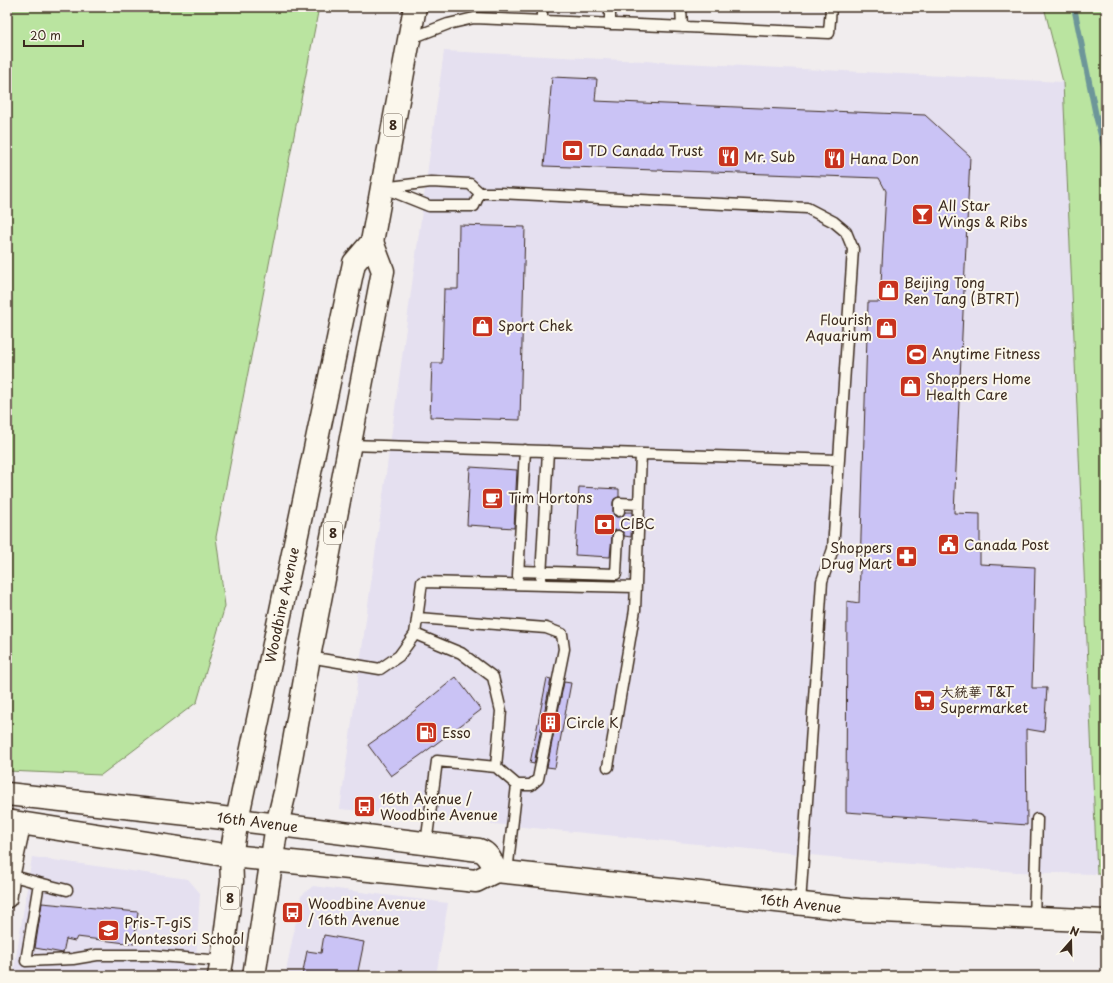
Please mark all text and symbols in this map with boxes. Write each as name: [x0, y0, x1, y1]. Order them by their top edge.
scale bar: [24, 22, 83, 48]
text: 20 m: [30, 26, 61, 44]
road number: 8: [384, 114, 402, 136]
bank icon: TD Canada Trust: [559, 138, 585, 164]
place label: TD Canada Trust: [588, 140, 704, 161]
restaurant icon: Mr. Sub: [715, 144, 741, 170]
place label: Mr. Sub: [744, 146, 795, 167]
restaurant icon: Hana Don: [822, 146, 848, 172]
place label: Hana Don: [850, 148, 919, 169]
place label: All Star Wings & Ribs: [938, 195, 1027, 232]
bar icon: All Star Wings & Ribs: [909, 201, 935, 227]
place label: Beijing Tong Ren Tang (BTRT): [904, 272, 1020, 309]
shop icon: Beijing Tong Ren Tang (BTRT): [876, 278, 902, 304]
place label: Flourish Aquarium: [805, 309, 872, 346]
shop icon: Sport Chek: [470, 313, 496, 339]
place label: Sport Chek: [498, 315, 573, 336]
shop icon: Flourish Aquarium: [874, 315, 900, 341]
sports icon: Anytime Fitness: [903, 341, 929, 367]
place label: Anytime Fitness: [932, 343, 1041, 364]
place label: Shoppers Home Health Care: [926, 368, 1031, 405]
shop icon: Shoppers Home Health Care: [898, 374, 924, 400]
cafe icon: Tim Hortons: [479, 485, 505, 511]
place label: Tim Hortons: [508, 487, 592, 508]
bank icon: CIBC: [592, 511, 618, 537]
place label: CIBC: [620, 513, 655, 534]
road number: 8: [324, 522, 342, 544]
public building icon: Canada Post: [936, 532, 962, 558]
place label: Canada Post: [964, 534, 1049, 555]
place label: Shoppers Drug Mart: [821, 537, 892, 574]
pharmacy icon: Shoppers Drug Mart: [894, 543, 920, 569]
street label: Woodbine Avenue: [259, 545, 304, 665]
place label: 大統華 T&T Supermarket: [940, 681, 1028, 718]
supermarket icon: 大統華 T&T Supermarket: [911, 687, 937, 713]
building icon: Circle K: [538, 710, 564, 736]
place label: Circle K: [566, 712, 619, 733]
fuel station icon: Esso: [414, 720, 440, 746]
place label: Esso: [442, 722, 471, 743]
place label: 16th Avenue / Woodbine Avenue: [380, 788, 497, 825]
bus stop icon: 16th Avenue / Woodbine Avenue: [352, 794, 378, 820]
street label: 16th Avenue: [216, 806, 300, 837]
road number: 8: [221, 887, 239, 909]
street label: 16th Avenue: [759, 888, 843, 918]
place label: Woodbine Avenue / 16th Avenue: [308, 893, 425, 930]
bus stop icon: Woodbine Avenue / 16th Avenue: [279, 899, 305, 925]
place label: Pris-T-giS Montessori School: [124, 912, 244, 949]
school or university icon: Pris-T-giS Montessori School: [96, 918, 122, 944]
north arrow: [1051, 921, 1091, 961]
text: N: [1068, 922, 1082, 941]

